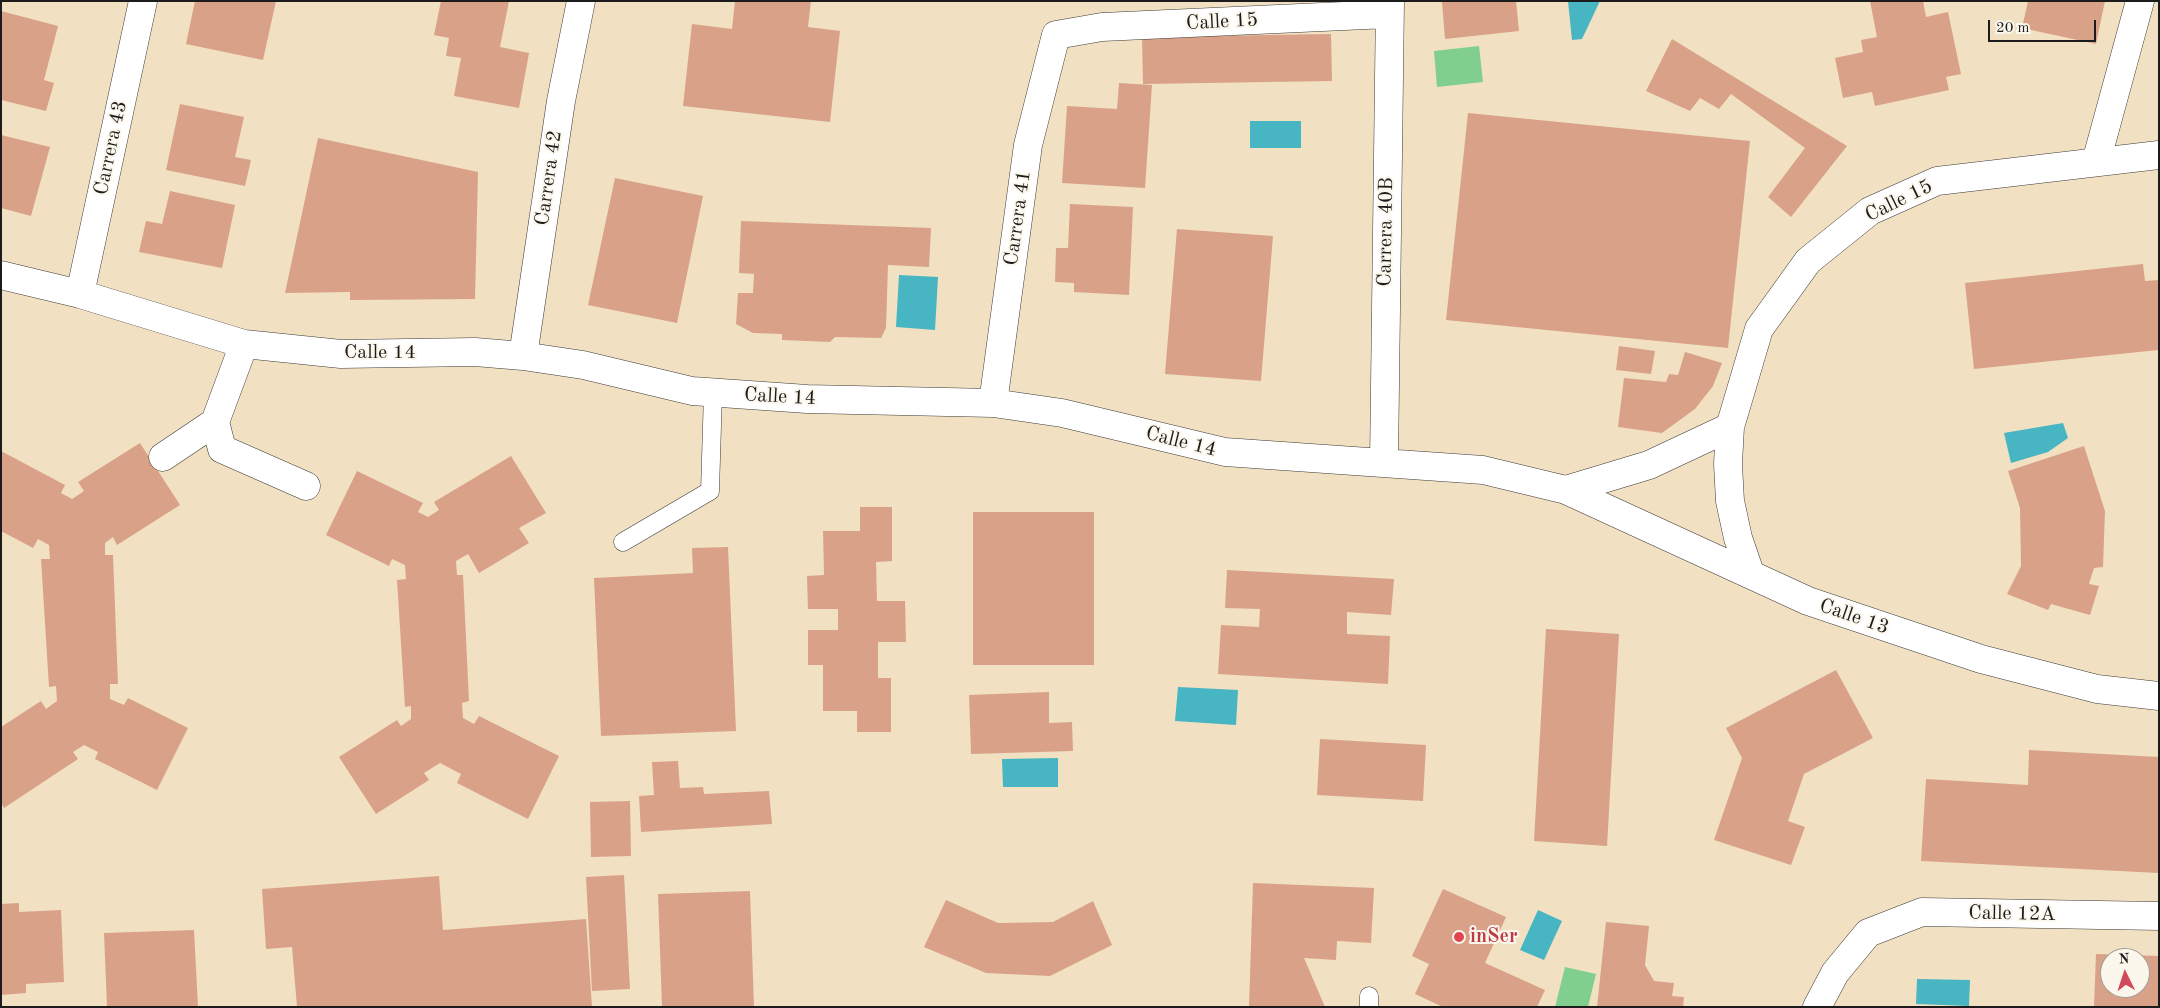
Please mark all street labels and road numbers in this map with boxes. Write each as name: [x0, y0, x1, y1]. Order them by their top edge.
street label: Calle 15: [1185, 8, 1259, 36]
street label: Carrera 43: [89, 99, 133, 197]
street label: Carrera 42: [530, 129, 568, 227]
street label: Carrera 41: [999, 169, 1037, 267]
street label: Calle 15: [1861, 174, 1937, 228]
street label: Carrera 40B: [1373, 177, 1399, 287]
street label: Calle 14: [344, 341, 416, 365]
street label: Calle 14: [743, 383, 817, 411]
street label: Calle 14: [1143, 422, 1219, 462]
street label: Calle 13: [1816, 594, 1892, 640]
street label: Calle 12A: [1968, 901, 2056, 927]

